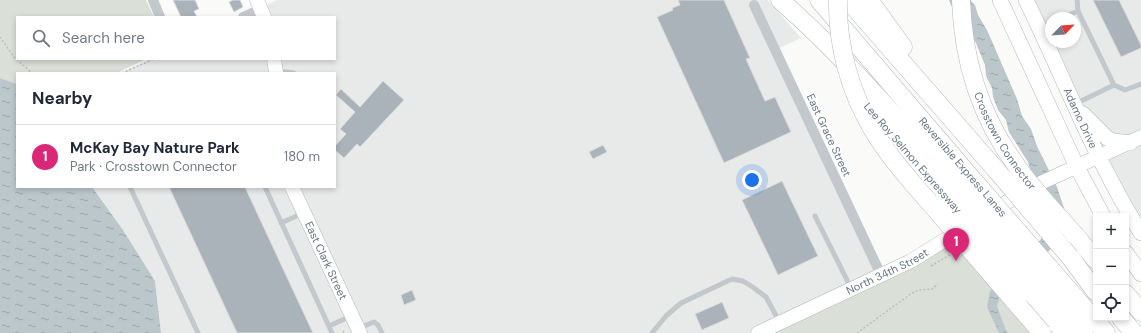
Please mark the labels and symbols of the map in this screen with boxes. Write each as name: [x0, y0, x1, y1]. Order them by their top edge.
north arrow: [1045, 12, 1081, 48]
street label: Adamo Drive: [1060, 86, 1101, 151]
street label: Crosstown Connector: [971, 90, 1039, 193]
street label: East Grace Street: [804, 91, 854, 179]
street label: Lee Roy Selmon Expressway: [861, 100, 965, 216]
street label: Reversible Express Lanes: [916, 114, 1010, 220]
your location: [742, 170, 762, 190]
street label: East Clark Street: [302, 219, 350, 302]
pin: 1: [943, 228, 969, 261]
street label: North 34th Street: [844, 245, 931, 298]

